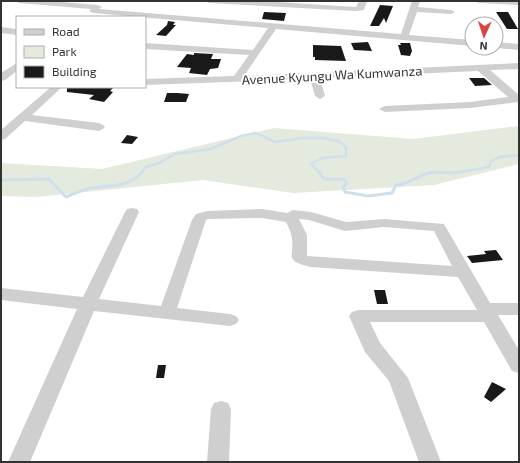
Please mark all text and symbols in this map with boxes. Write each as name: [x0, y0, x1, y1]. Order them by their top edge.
legend: [16, 16, 146, 88]
north arrow: [464, 16, 504, 56]
text: Road: [52, 24, 80, 38]
text: N: [479, 40, 488, 53]
text: Park: [52, 44, 77, 58]
street label: Avenue Kyungu Wa Kumwanza: [241, 62, 423, 88]
text: Building: [52, 64, 97, 78]

